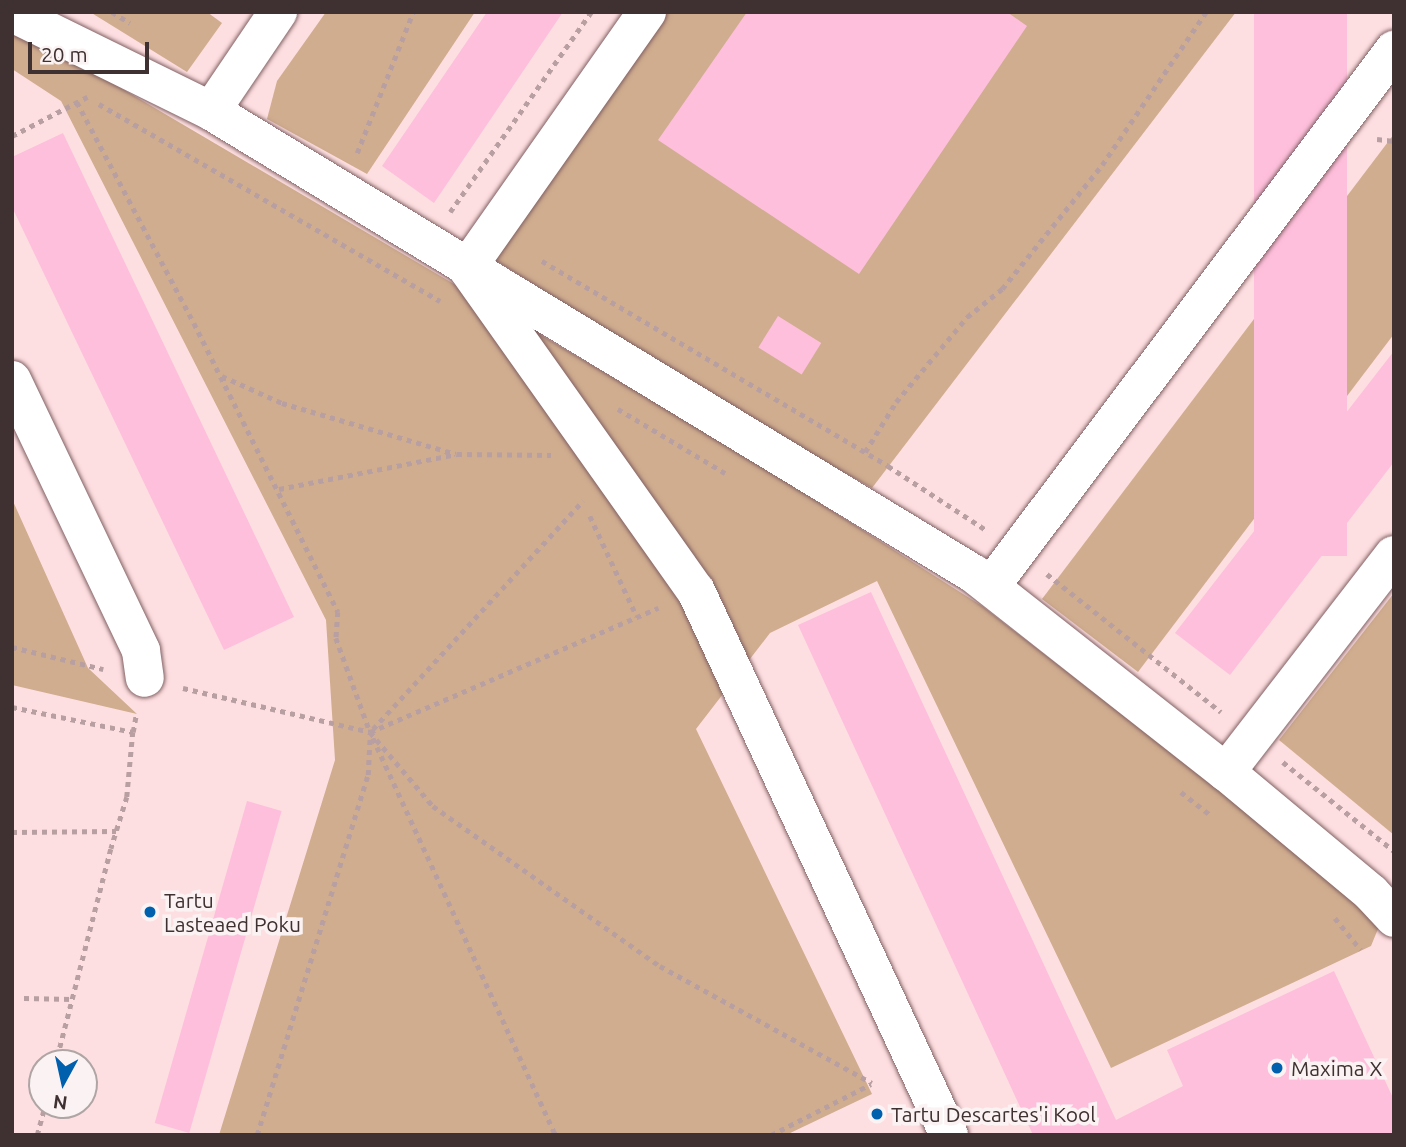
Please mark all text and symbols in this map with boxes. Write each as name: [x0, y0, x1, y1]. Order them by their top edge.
scale bar: [32, 28, 152, 72]
text: 20 m: [41, 42, 88, 66]
place label: Tartu Lasteaed Poku: [164, 887, 301, 937]
marker: Tartu Lasteaed Poku: [142, 904, 158, 920]
north arrow: [28, 1049, 98, 1119]
place label: Maxima X: [1291, 1055, 1382, 1081]
marker: Maxima X: [1269, 1060, 1285, 1076]
text: N: [52, 1091, 69, 1115]
place label: Tartu Descartes'i Kool: [891, 1101, 1096, 1127]
marker: Tartu Descartes'i Kool: [869, 1106, 885, 1122]

